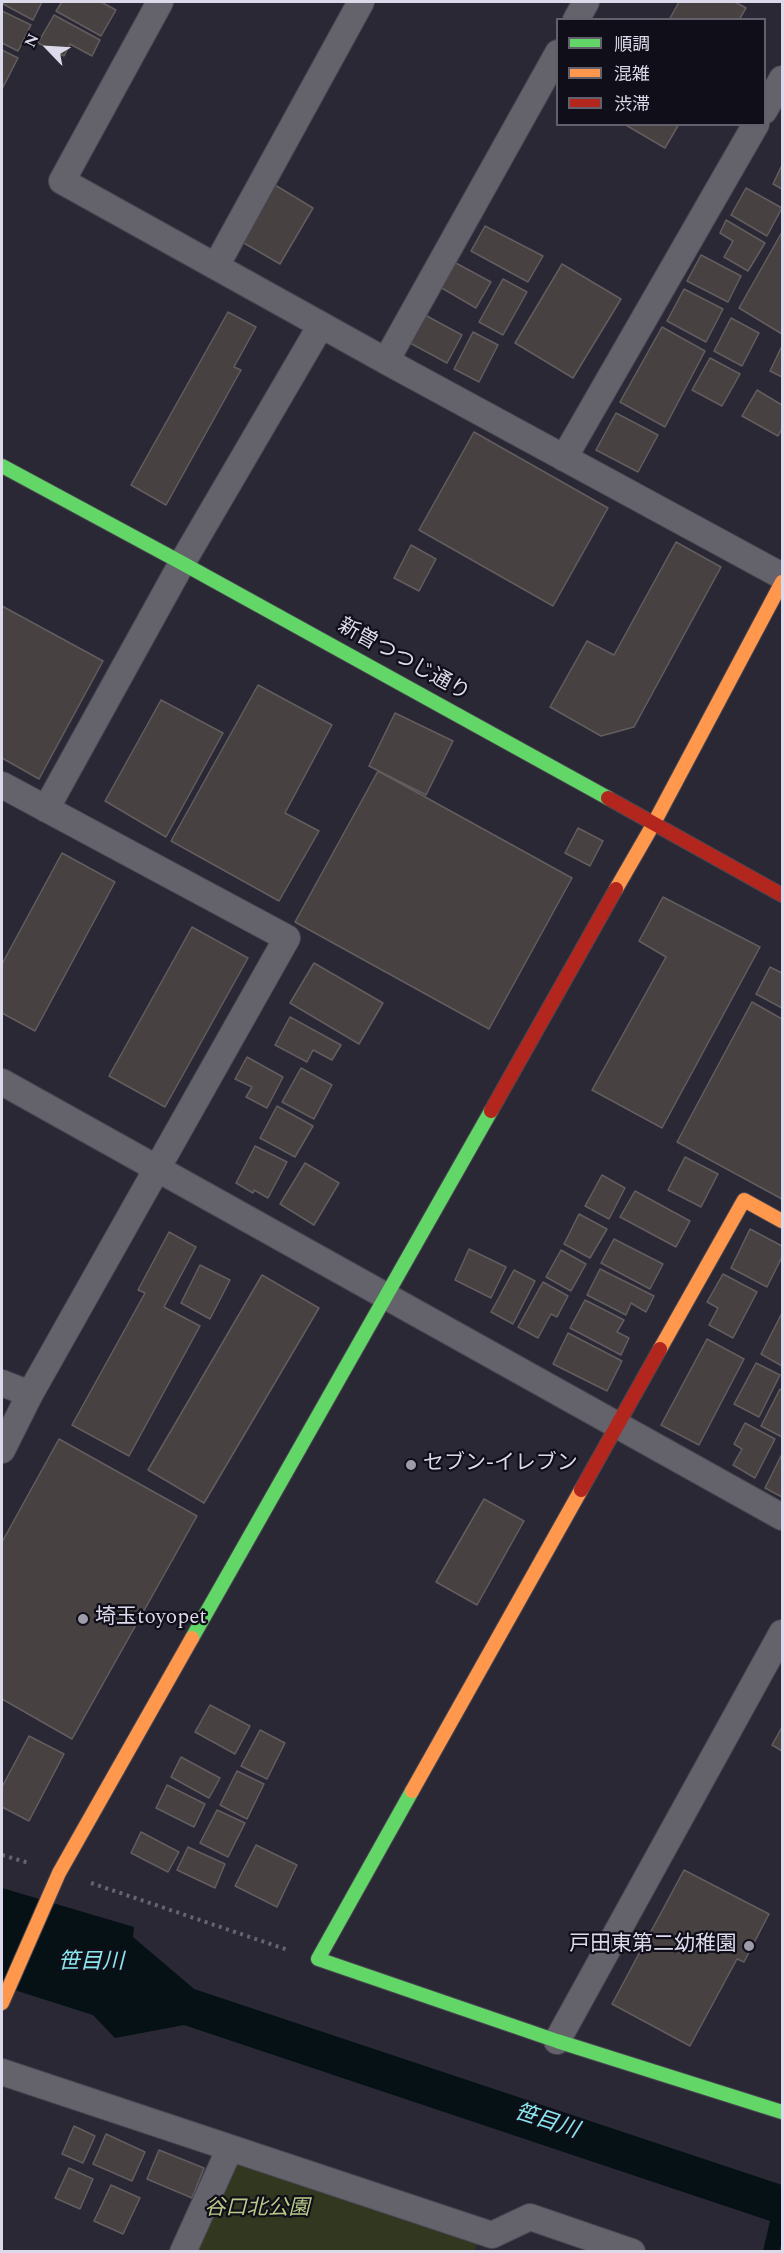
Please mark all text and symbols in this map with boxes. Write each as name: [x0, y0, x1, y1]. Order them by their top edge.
north arrow: [18, 18, 78, 78]
legend: [556, 18, 766, 126]
text: N: [18, 29, 45, 51]
text: 順調: [614, 31, 650, 58]
text: 混雑: [614, 61, 650, 88]
text: 渋滞: [614, 91, 650, 118]
street label: 新曽つつじ通り: [333, 614, 473, 708]
place label: セブン-イレブン: [423, 1452, 578, 1478]
marker: セブン-イレブン: [404, 1458, 418, 1472]
place label: 埼玉toyopet: [95, 1606, 207, 1632]
marker: 埼玉toyopet: [76, 1612, 90, 1626]
place label: 戸田東第二幼稚園: [569, 1933, 737, 1959]
marker: 戸田東第二幼稚園: [742, 1939, 756, 1953]
water label: 笹目川: [58, 1951, 124, 1977]
water label: 笹目川: [511, 2100, 581, 2146]
park label: 谷口北公園: [205, 2197, 309, 2223]

